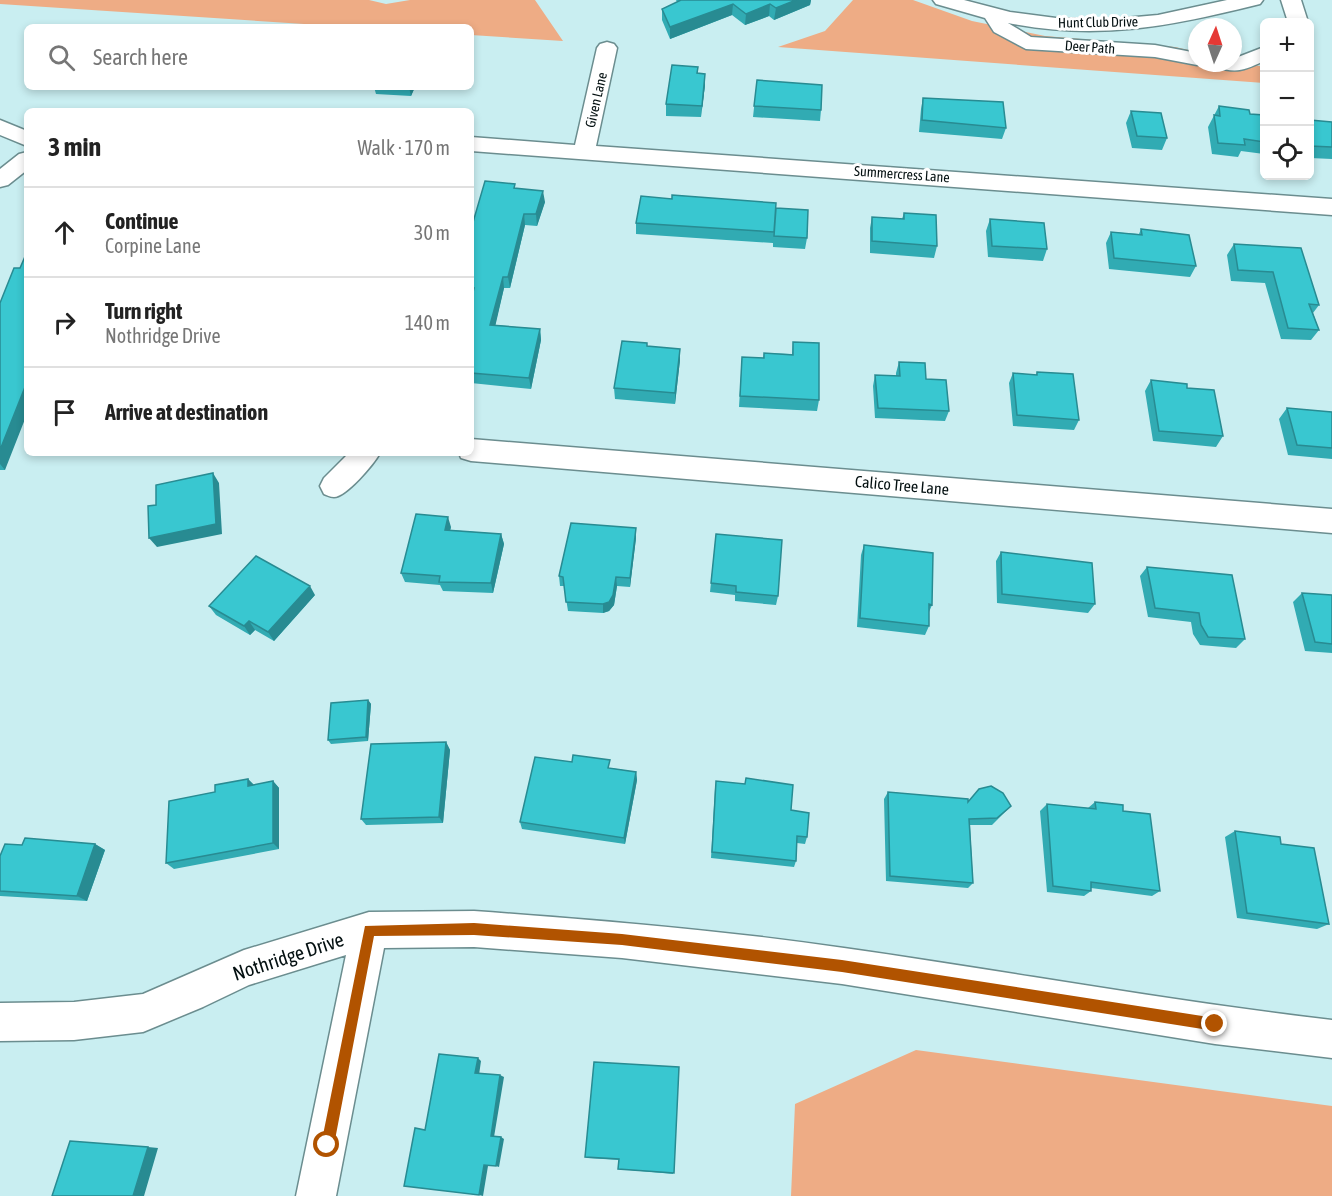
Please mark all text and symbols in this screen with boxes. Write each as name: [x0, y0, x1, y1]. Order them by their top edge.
street label: Hunt Club Drive: [1058, 13, 1138, 31]
north arrow: [1188, 18, 1242, 72]
map controls: [1260, 18, 1314, 180]
button: +: [1260, 18, 1314, 72]
search box: [24, 24, 474, 90]
street label: Deer Path: [1064, 37, 1116, 57]
icon: search: [45, 41, 78, 74]
text: Search here: [93, 44, 188, 70]
street label: Given Lane: [582, 71, 610, 129]
button: −: [1260, 72, 1314, 126]
button: locate: [1260, 126, 1314, 180]
text: 3 min: [48, 132, 101, 162]
text: Walk · 170 m: [358, 136, 450, 159]
street label: Summercress Lane: [854, 163, 950, 185]
text: Continue: [105, 208, 179, 234]
icon: ahead: [48, 216, 81, 249]
text: 30 m: [414, 221, 450, 244]
text: Corpine Lane: [105, 234, 201, 257]
text: Turn right: [105, 298, 182, 324]
icon: right: [48, 306, 81, 339]
text: 140 m: [405, 311, 450, 334]
text: Nothridge Drive: [105, 324, 220, 347]
icon: arrive: [48, 396, 81, 429]
text: Arrive at destination: [105, 399, 268, 425]
street label: Calico Tree Lane: [854, 472, 950, 498]
street label: Nothridge Drive: [230, 927, 346, 985]
route end: [1201, 1010, 1227, 1036]
route start: [313, 1131, 339, 1157]

